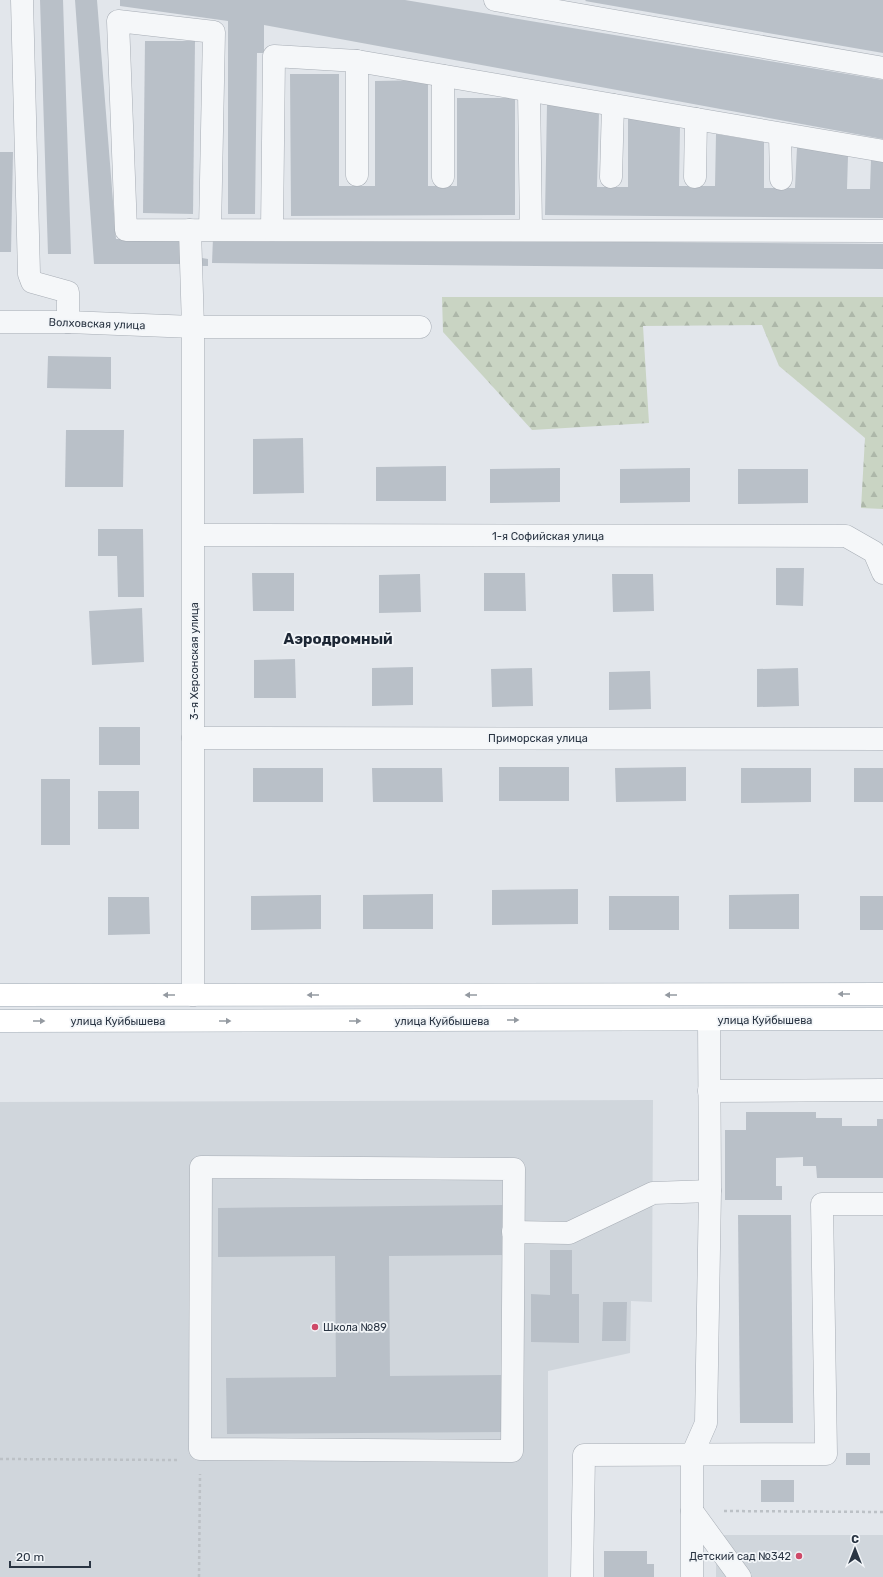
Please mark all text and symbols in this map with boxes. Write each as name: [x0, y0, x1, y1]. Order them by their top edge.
street label: Волховская улица: [48, 316, 146, 332]
street label: 1-я Софийская улица: [492, 530, 604, 543]
street label: 3-я Херсонская улица: [188, 602, 201, 720]
district label: Аэродромный: [283, 630, 393, 648]
street label: Приморская улица: [488, 732, 588, 745]
one-way arrow: [837, 991, 850, 997]
one-way arrow: [162, 992, 175, 998]
one-way arrow: [306, 992, 319, 998]
one-way arrow: [464, 992, 477, 998]
one-way arrow: [664, 992, 677, 998]
street label: улица Куйбышева: [718, 1014, 812, 1027]
street label: улица Куйбышева: [71, 1015, 165, 1028]
street label: улица Куйбышева: [395, 1015, 489, 1028]
one-way arrow: [507, 1017, 520, 1023]
one-way arrow: [33, 1018, 46, 1024]
one-way arrow: [219, 1018, 232, 1024]
one-way arrow: [349, 1018, 362, 1024]
place label: Школа №89: [323, 1321, 387, 1334]
marker: Школа №89: [310, 1322, 320, 1332]
north arrow: [835, 1529, 875, 1569]
text: С: [851, 1533, 859, 1546]
scale bar: [10, 1543, 90, 1569]
text: 20 m: [16, 1550, 44, 1564]
place label: Детский сад №342: [689, 1550, 791, 1563]
marker: Детский сад №342: [794, 1551, 804, 1561]

